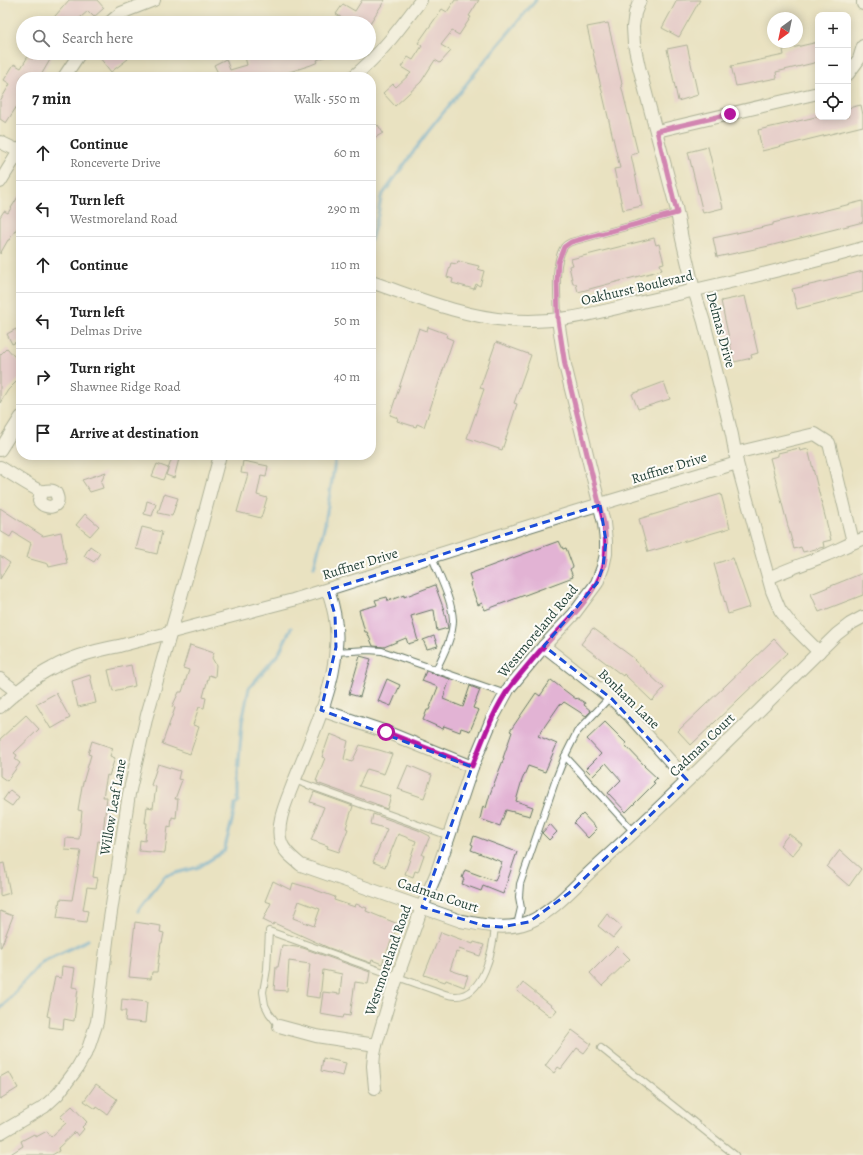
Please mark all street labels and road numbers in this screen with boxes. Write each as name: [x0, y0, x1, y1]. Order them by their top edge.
street label: Oakhurst Boulevard: [579, 266, 695, 310]
street label: Delmas Drive: [702, 290, 740, 370]
street label: Ruffner Drive: [629, 448, 709, 488]
street label: Ruffner Drive: [320, 544, 400, 584]
street label: Westmoreland Road: [493, 580, 583, 682]
street label: Bonham Lane: [594, 665, 664, 733]
street label: Cadman Court: [665, 709, 739, 781]
street label: Willow Leaf Lane: [95, 757, 131, 858]
street label: Cadman Court: [395, 873, 481, 917]
street label: Westmoreland Road: [360, 902, 416, 1019]

